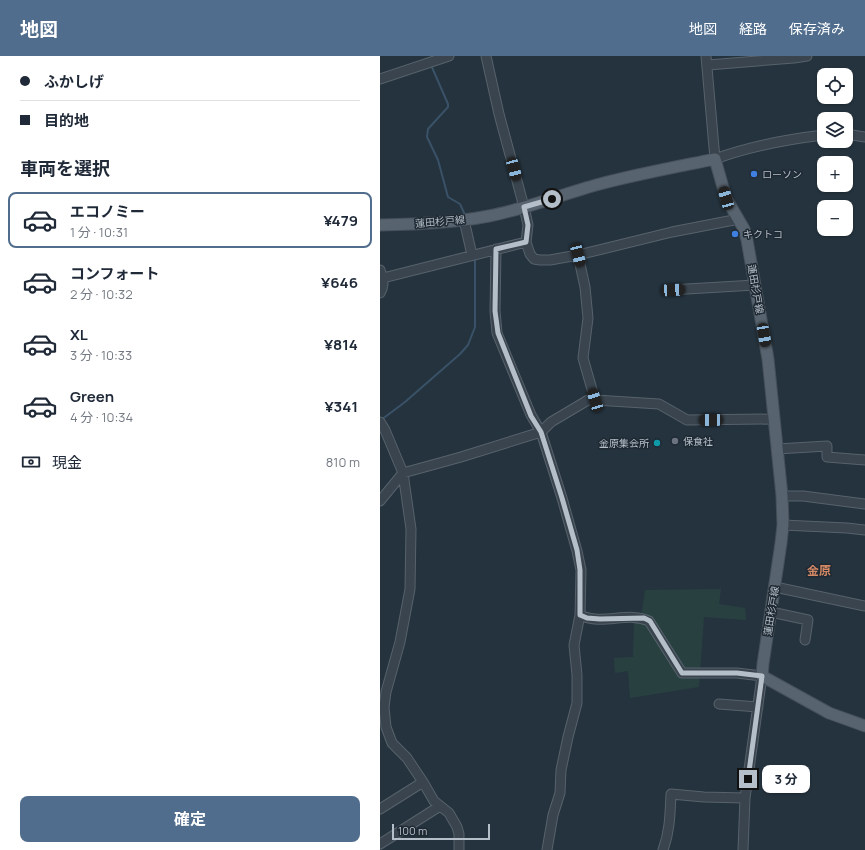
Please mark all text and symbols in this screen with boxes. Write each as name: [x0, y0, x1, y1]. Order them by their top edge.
text: 地図: [20, 16, 58, 42]
text: 地図: [689, 19, 717, 38]
text: 経路: [739, 19, 767, 38]
text: 保存済み: [789, 19, 845, 38]
map controls: [817, 68, 853, 236]
button: locate: [817, 68, 853, 104]
text: ふかしげ: [44, 71, 104, 92]
text: 目的地: [44, 110, 89, 131]
button: layers: [817, 112, 853, 148]
text: 車両を選択: [20, 156, 110, 180]
car: [505, 156, 523, 182]
button: +: [817, 156, 853, 192]
place label: ローソン: [762, 167, 802, 181]
marker: ローソン: [749, 169, 759, 179]
car: [717, 185, 735, 211]
route start: [543, 190, 561, 208]
button: −: [817, 200, 853, 236]
text: エコノミー: [70, 201, 145, 222]
icon: car: [22, 202, 58, 238]
text: ¥479: [323, 210, 358, 231]
street label: 蓮田杉戸線: [414, 212, 466, 230]
text: 1 分 · 10:31: [70, 223, 128, 241]
place label: キクトコ: [743, 227, 783, 241]
marker: キクトコ: [730, 229, 740, 239]
car: [569, 242, 587, 268]
text: コンフォート: [70, 263, 160, 284]
street label: 蓮田杉戸線: [745, 263, 767, 315]
icon: car: [22, 264, 58, 300]
text: ¥646: [321, 272, 358, 293]
car: [661, 283, 685, 297]
text: 2 分 · 10:32: [70, 285, 133, 303]
car: [756, 322, 772, 348]
text: XL: [70, 324, 88, 345]
icon: car: [22, 326, 58, 362]
text: ¥814: [324, 334, 358, 355]
text: 3 分 · 10:33: [70, 346, 132, 364]
text: Green: [70, 386, 114, 407]
car: [586, 387, 604, 413]
icon: car: [22, 388, 58, 424]
text: ¥341: [324, 396, 358, 417]
text: 4 分 · 10:34: [70, 408, 133, 426]
car: [699, 414, 723, 426]
place label: 保食社: [683, 434, 713, 448]
place label: 金原集会所: [599, 436, 649, 450]
marker: 保食社: [670, 436, 680, 446]
marker: 金原集会所: [652, 438, 662, 448]
icon: cash: [20, 451, 42, 473]
text: 現金: [52, 452, 82, 473]
text: 810 m: [326, 453, 360, 471]
district label: 金原: [807, 562, 831, 579]
street label: 蓮田杉戸線: [760, 585, 782, 637]
callout: 3 分: [762, 765, 810, 793]
route end: [739, 770, 757, 788]
text: 3 分: [774, 770, 798, 788]
button: 確定: [20, 796, 360, 842]
scale bar: [392, 822, 490, 841]
text: 100 m: [398, 823, 427, 838]

